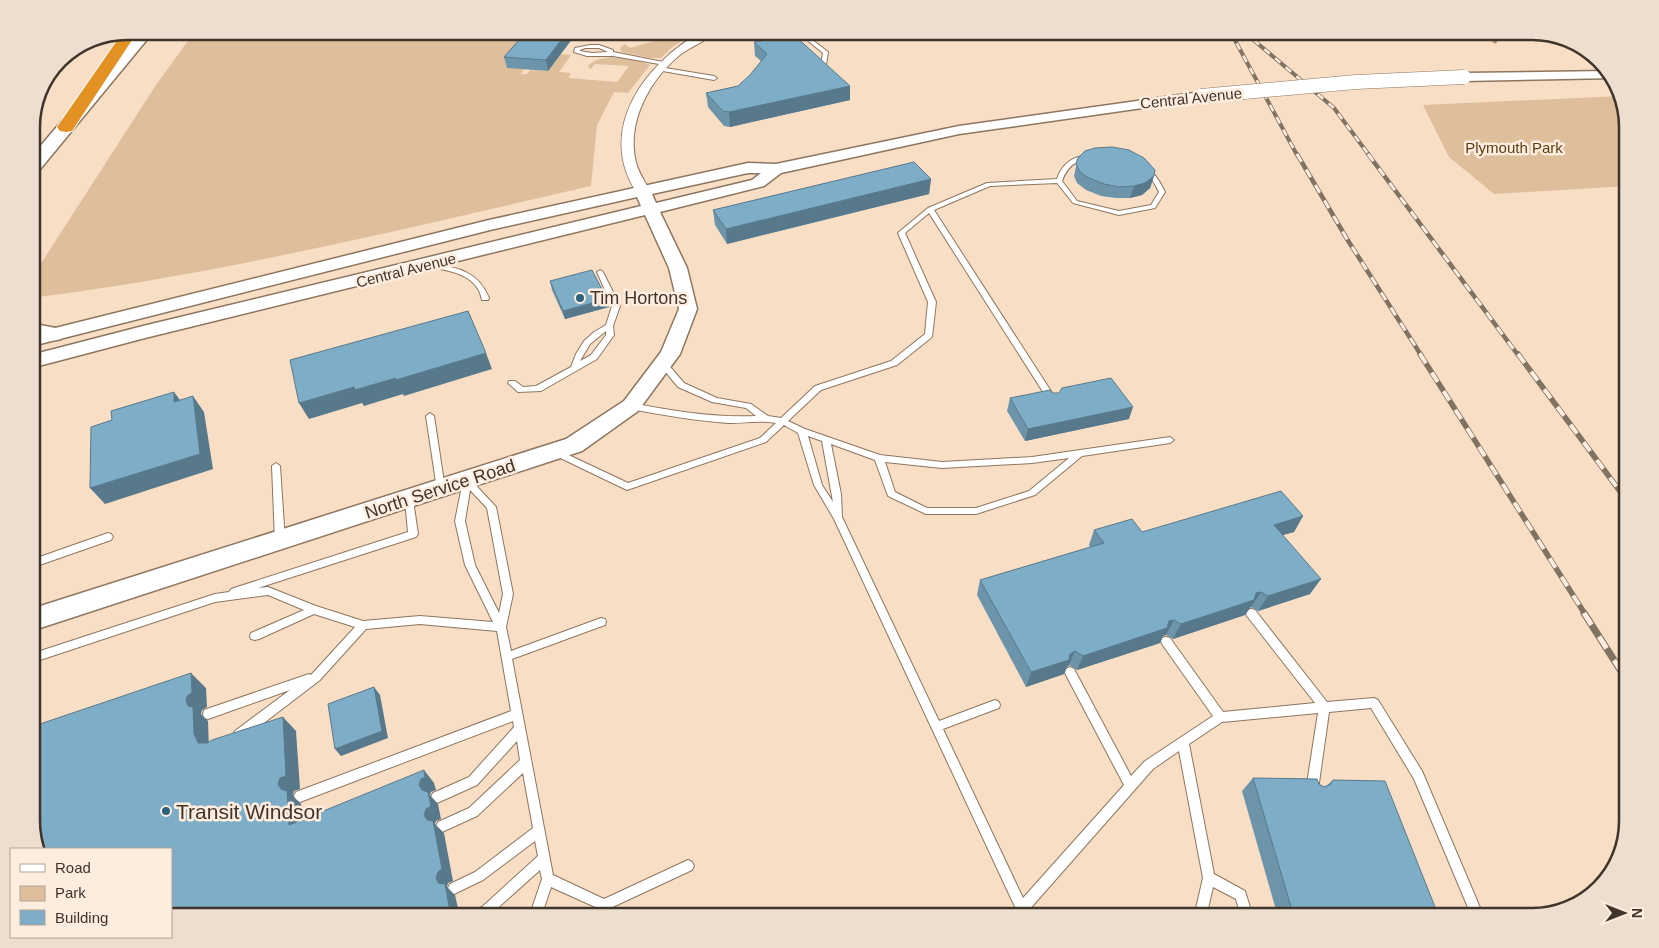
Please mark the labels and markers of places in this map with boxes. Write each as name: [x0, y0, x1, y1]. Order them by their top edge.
place label: Tim Hortons: [590, 288, 687, 308]
marker: Tim Hortons: [574, 292, 586, 304]
place label: Transit Windsor: [176, 800, 322, 823]
marker: Transit Windsor: [160, 805, 172, 817]

